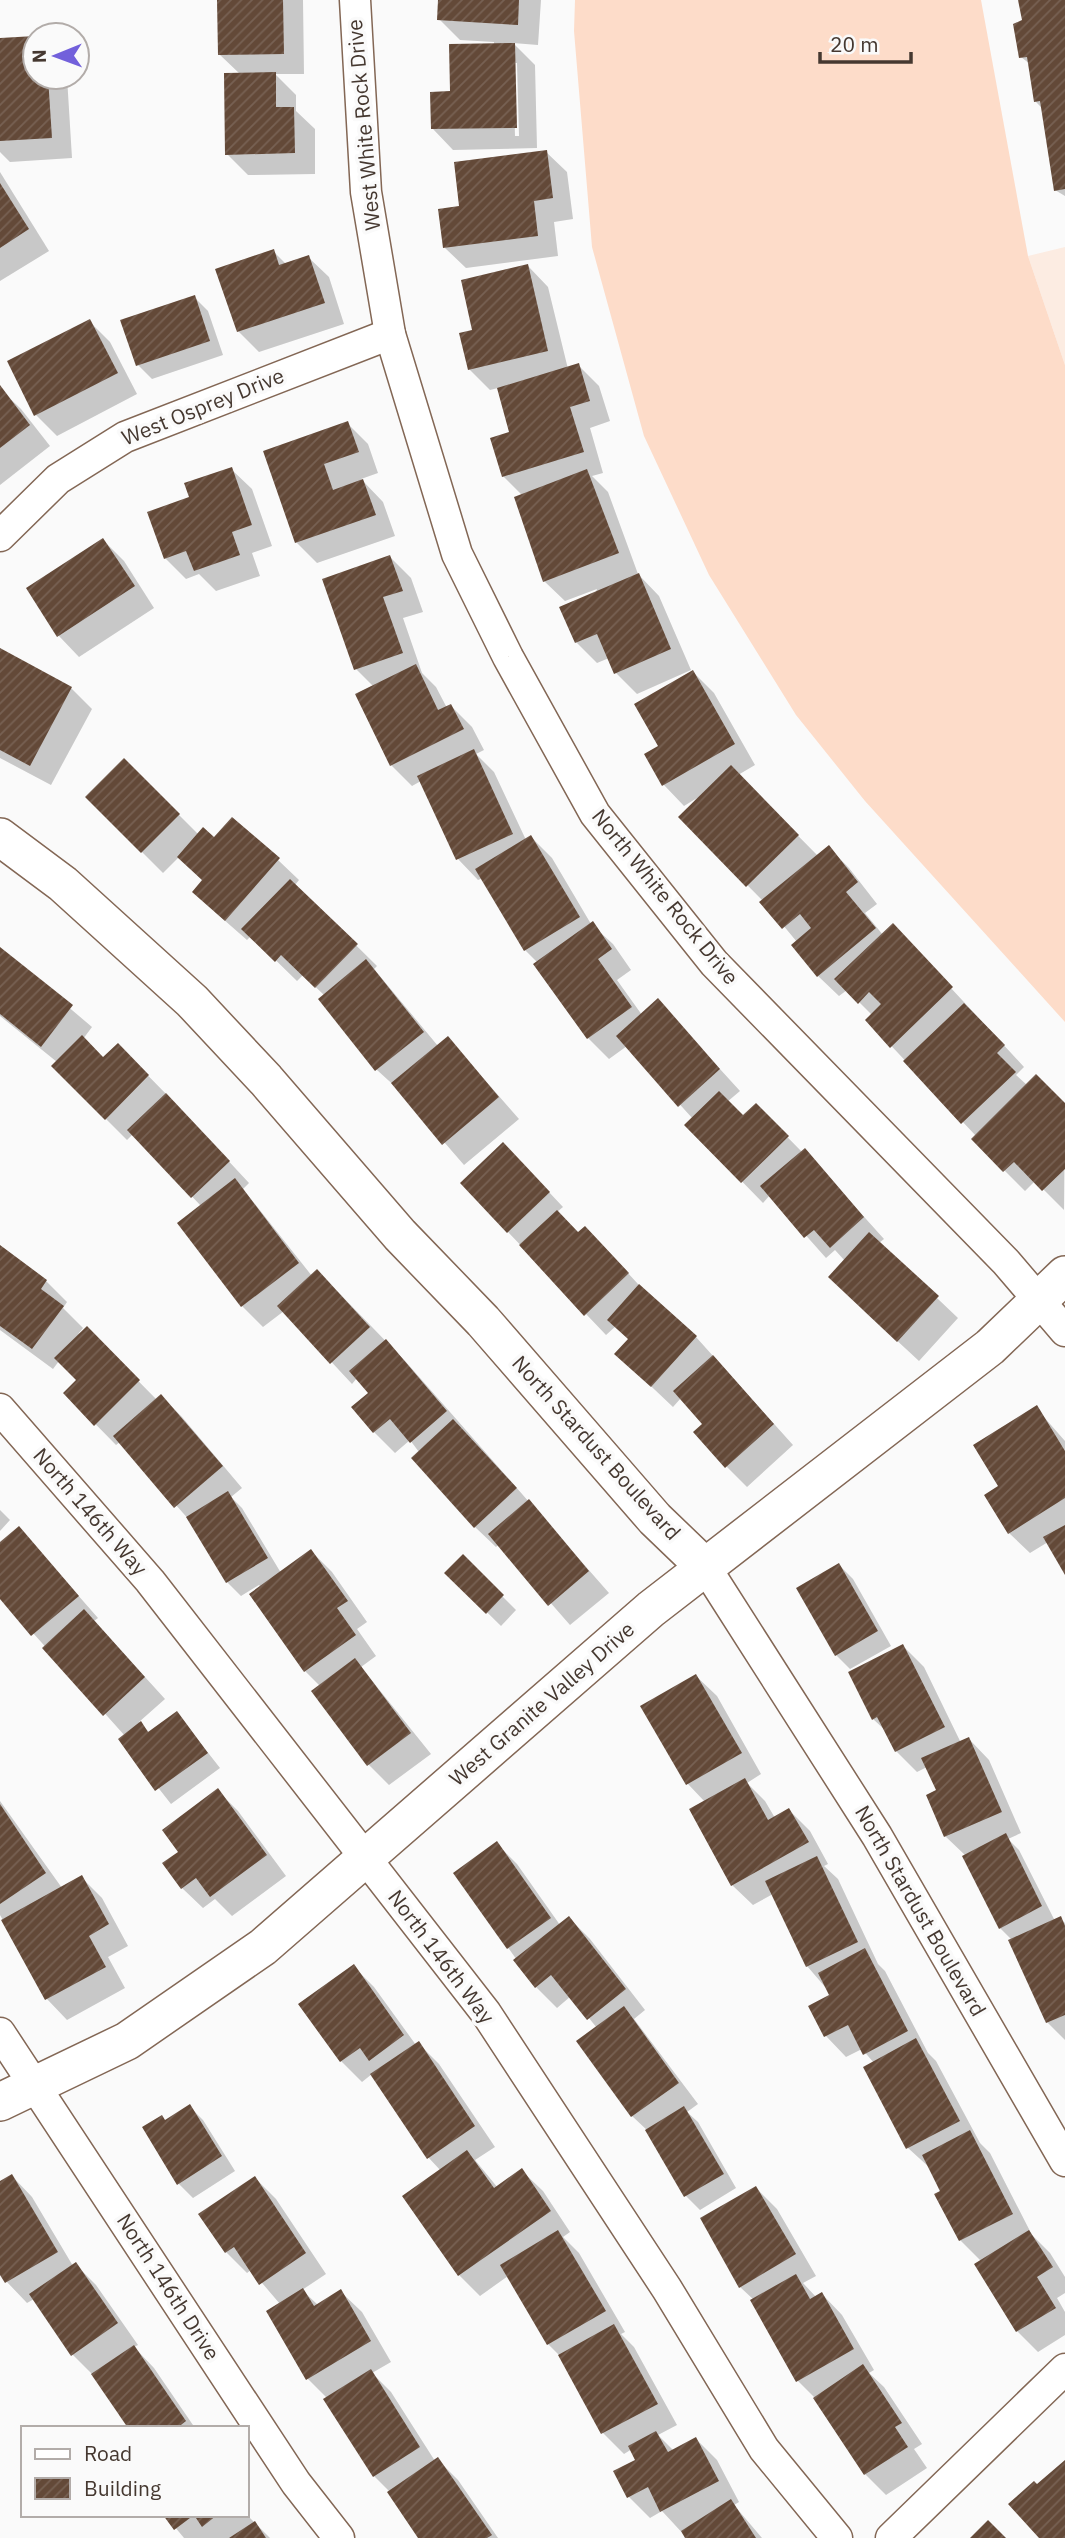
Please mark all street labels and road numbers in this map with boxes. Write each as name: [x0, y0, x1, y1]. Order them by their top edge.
street label: West White Rock Drive: [340, 18, 386, 232]
street label: West Osprey Drive: [117, 361, 288, 451]
street label: North White Rock Drive: [586, 803, 745, 990]
street label: North Stardust Boulevard: [506, 1349, 687, 1546]
street label: North 146th Way: [27, 1441, 154, 1582]
street label: West Granite Valley Drive: [443, 1615, 640, 1792]
street label: North Stardust Boulevard: [849, 1800, 993, 2021]
street label: North 146th Way: [382, 1884, 502, 2029]
street label: North 146th Drive: [111, 2208, 227, 2365]

